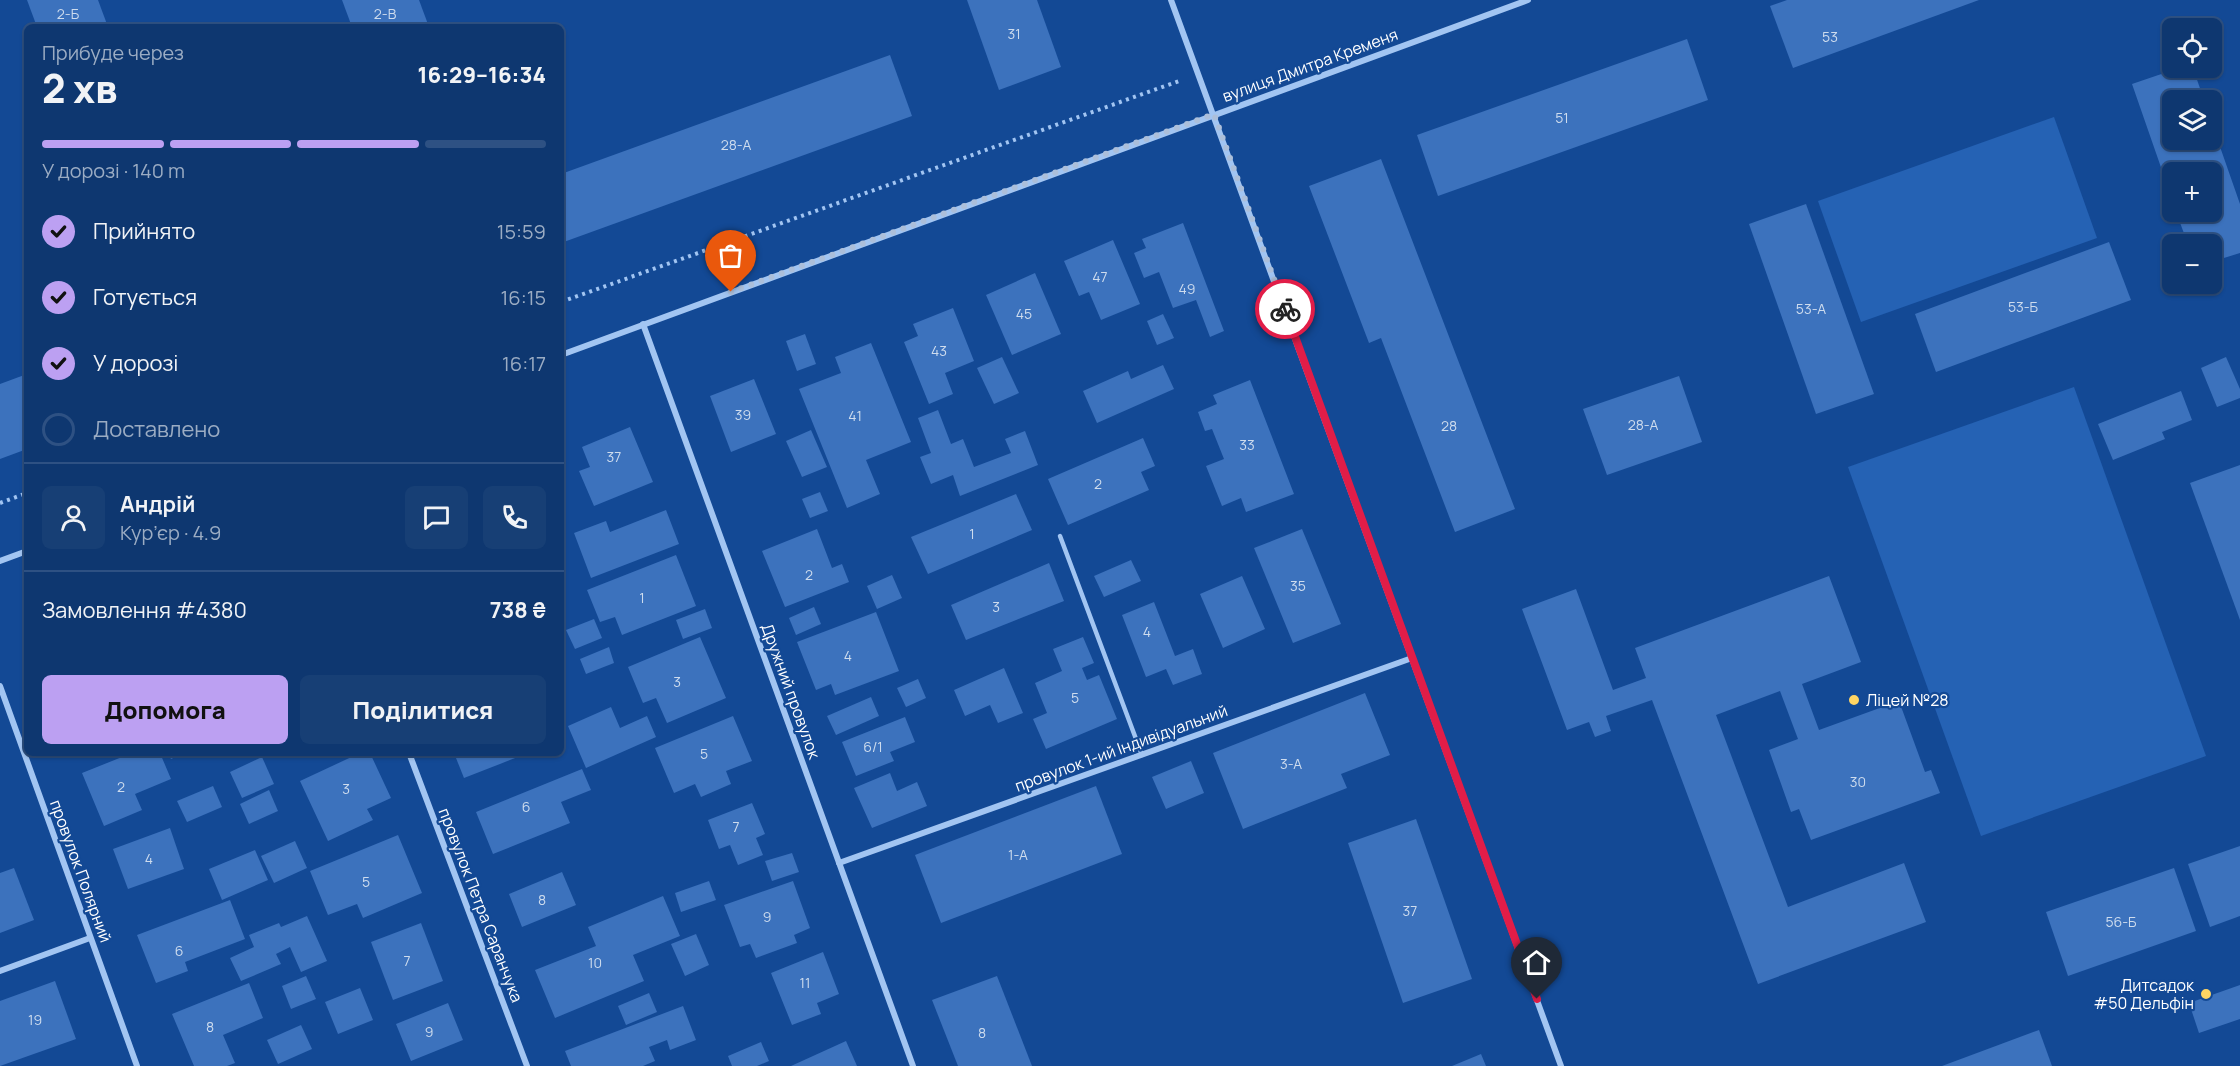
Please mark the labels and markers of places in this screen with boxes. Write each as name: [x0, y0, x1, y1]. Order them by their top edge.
pin: [705, 230, 756, 292]
place label: Ліцей №28: [1866, 689, 1949, 711]
marker: Ліцей №28: [1847, 693, 1861, 707]
pin: [1511, 937, 1562, 999]
place label: Дитсадок #50 Дельфін: [2093, 974, 2195, 1014]
marker: Дитсадок #50 Дельфін: [2199, 987, 2213, 1001]

